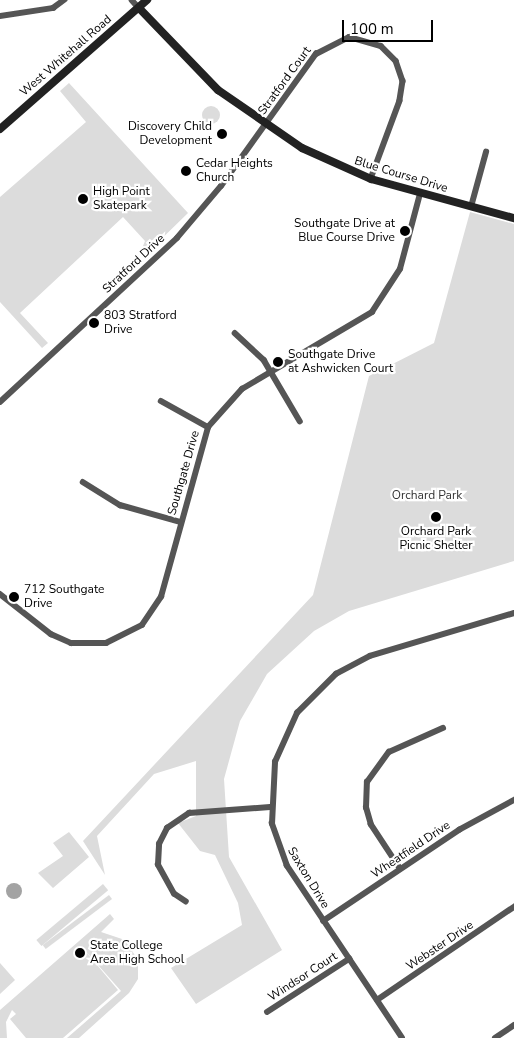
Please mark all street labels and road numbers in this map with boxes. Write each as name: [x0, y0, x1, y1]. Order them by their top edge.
street label: West Whitehall Road: [17, 12, 115, 100]
street label: Stratford Court: [255, 44, 315, 118]
street label: Blue Course Drive: [353, 154, 449, 196]
street label: Stratford Drive: [100, 232, 168, 296]
street label: Southgate Drive: [165, 429, 203, 517]
street label: Wheatfield Drive: [369, 818, 453, 882]
street label: Saxton Drive: [284, 845, 332, 911]
street label: Webster Drive: [404, 918, 476, 974]
street label: Windsor Court: [266, 949, 340, 1005]

